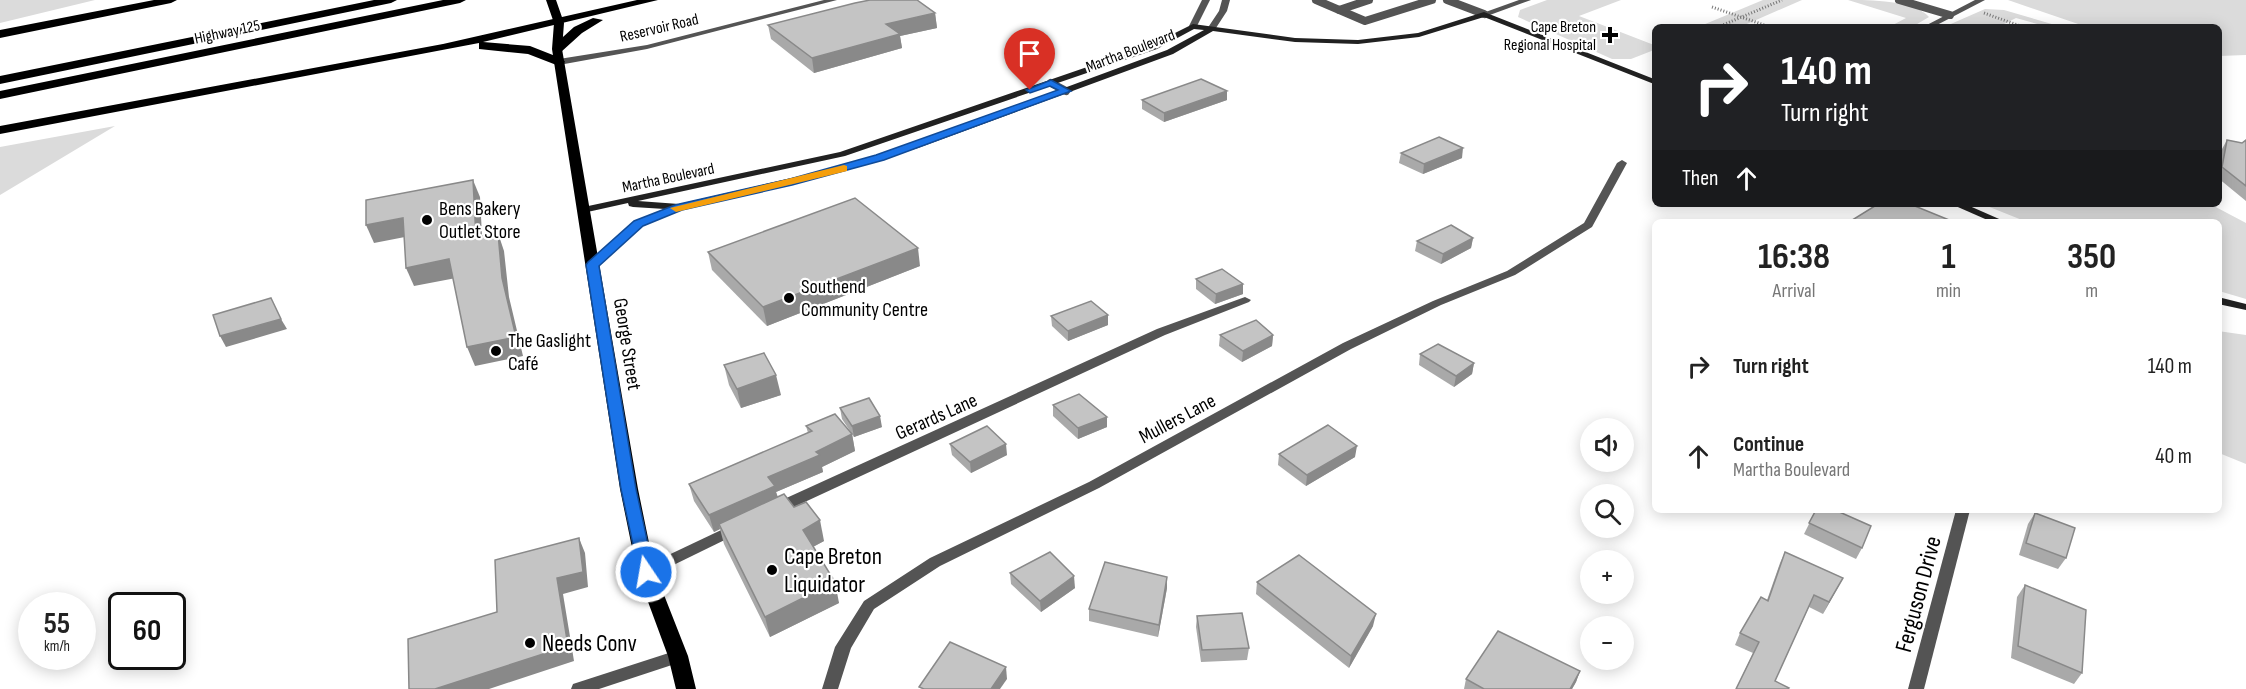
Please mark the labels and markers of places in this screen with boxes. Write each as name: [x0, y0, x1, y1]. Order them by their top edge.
place label: Cape Breton Regional Hospital: [1504, 18, 1596, 55]
marker: Cape Breton Regional Hospital: [1601, 26, 1619, 44]
pin: [1004, 28, 1055, 90]
place label: Bens Bakery Outlet Store: [439, 197, 521, 244]
marker: Bens Bakery Outlet Store: [420, 213, 434, 227]
place label: Southend Community Centre: [801, 275, 928, 322]
marker: Southend Community Centre: [782, 291, 796, 305]
place label: The Gaslight Café: [508, 329, 591, 376]
marker: The Gaslight Café: [489, 344, 503, 358]
place label: Cape Breton Liquidator: [784, 542, 882, 599]
marker: Cape Breton Liquidator: [765, 563, 779, 577]
place label: Needs Conv: [542, 629, 637, 658]
marker: Needs Conv: [523, 636, 537, 650]

